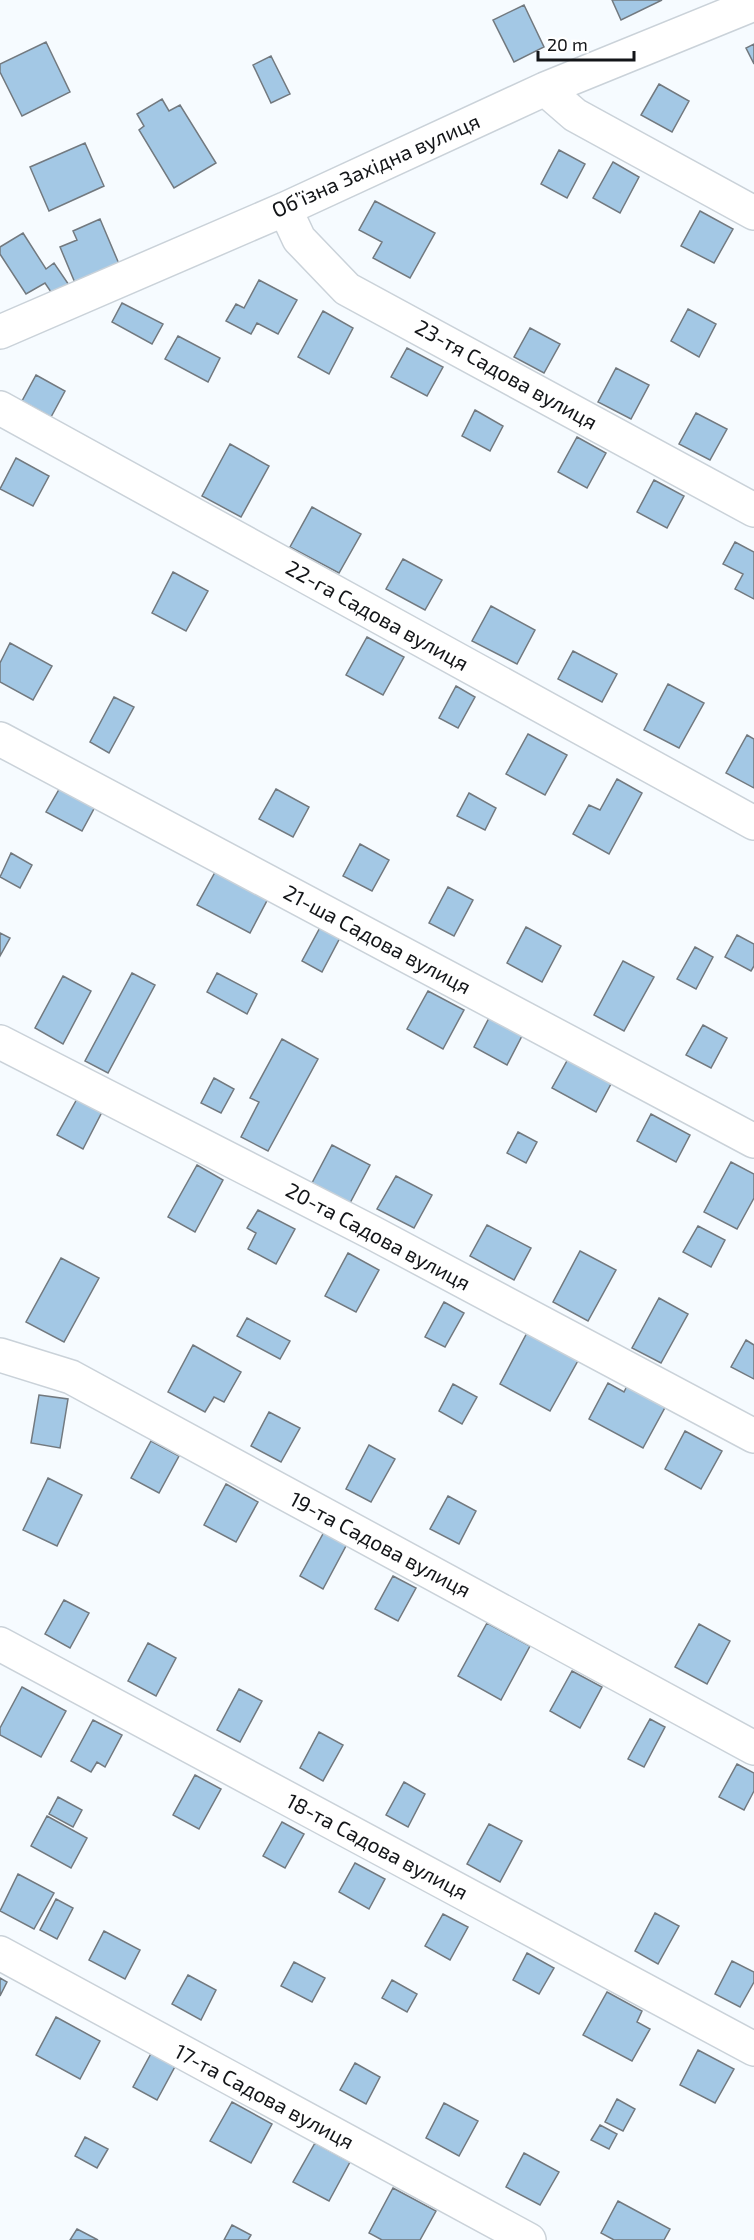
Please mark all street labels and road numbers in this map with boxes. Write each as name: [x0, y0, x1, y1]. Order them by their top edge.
street label: Обʼїзна Західна вулиця: [267, 107, 484, 223]
street label: 23-тя Садова вулиця: [411, 313, 602, 435]
street label: 22-га Садова вулиця: [282, 554, 473, 676]
street label: 21-ша Садова вулиця: [279, 879, 476, 1000]
street label: 20-та Садова вулиця: [282, 1176, 475, 1296]
street label: 19-та Садова вулиця: [286, 1485, 475, 1603]
street label: 18-та Садова вулиця: [282, 1787, 473, 1905]
street label: 17-та Садова вулиця: [170, 2038, 359, 2154]

